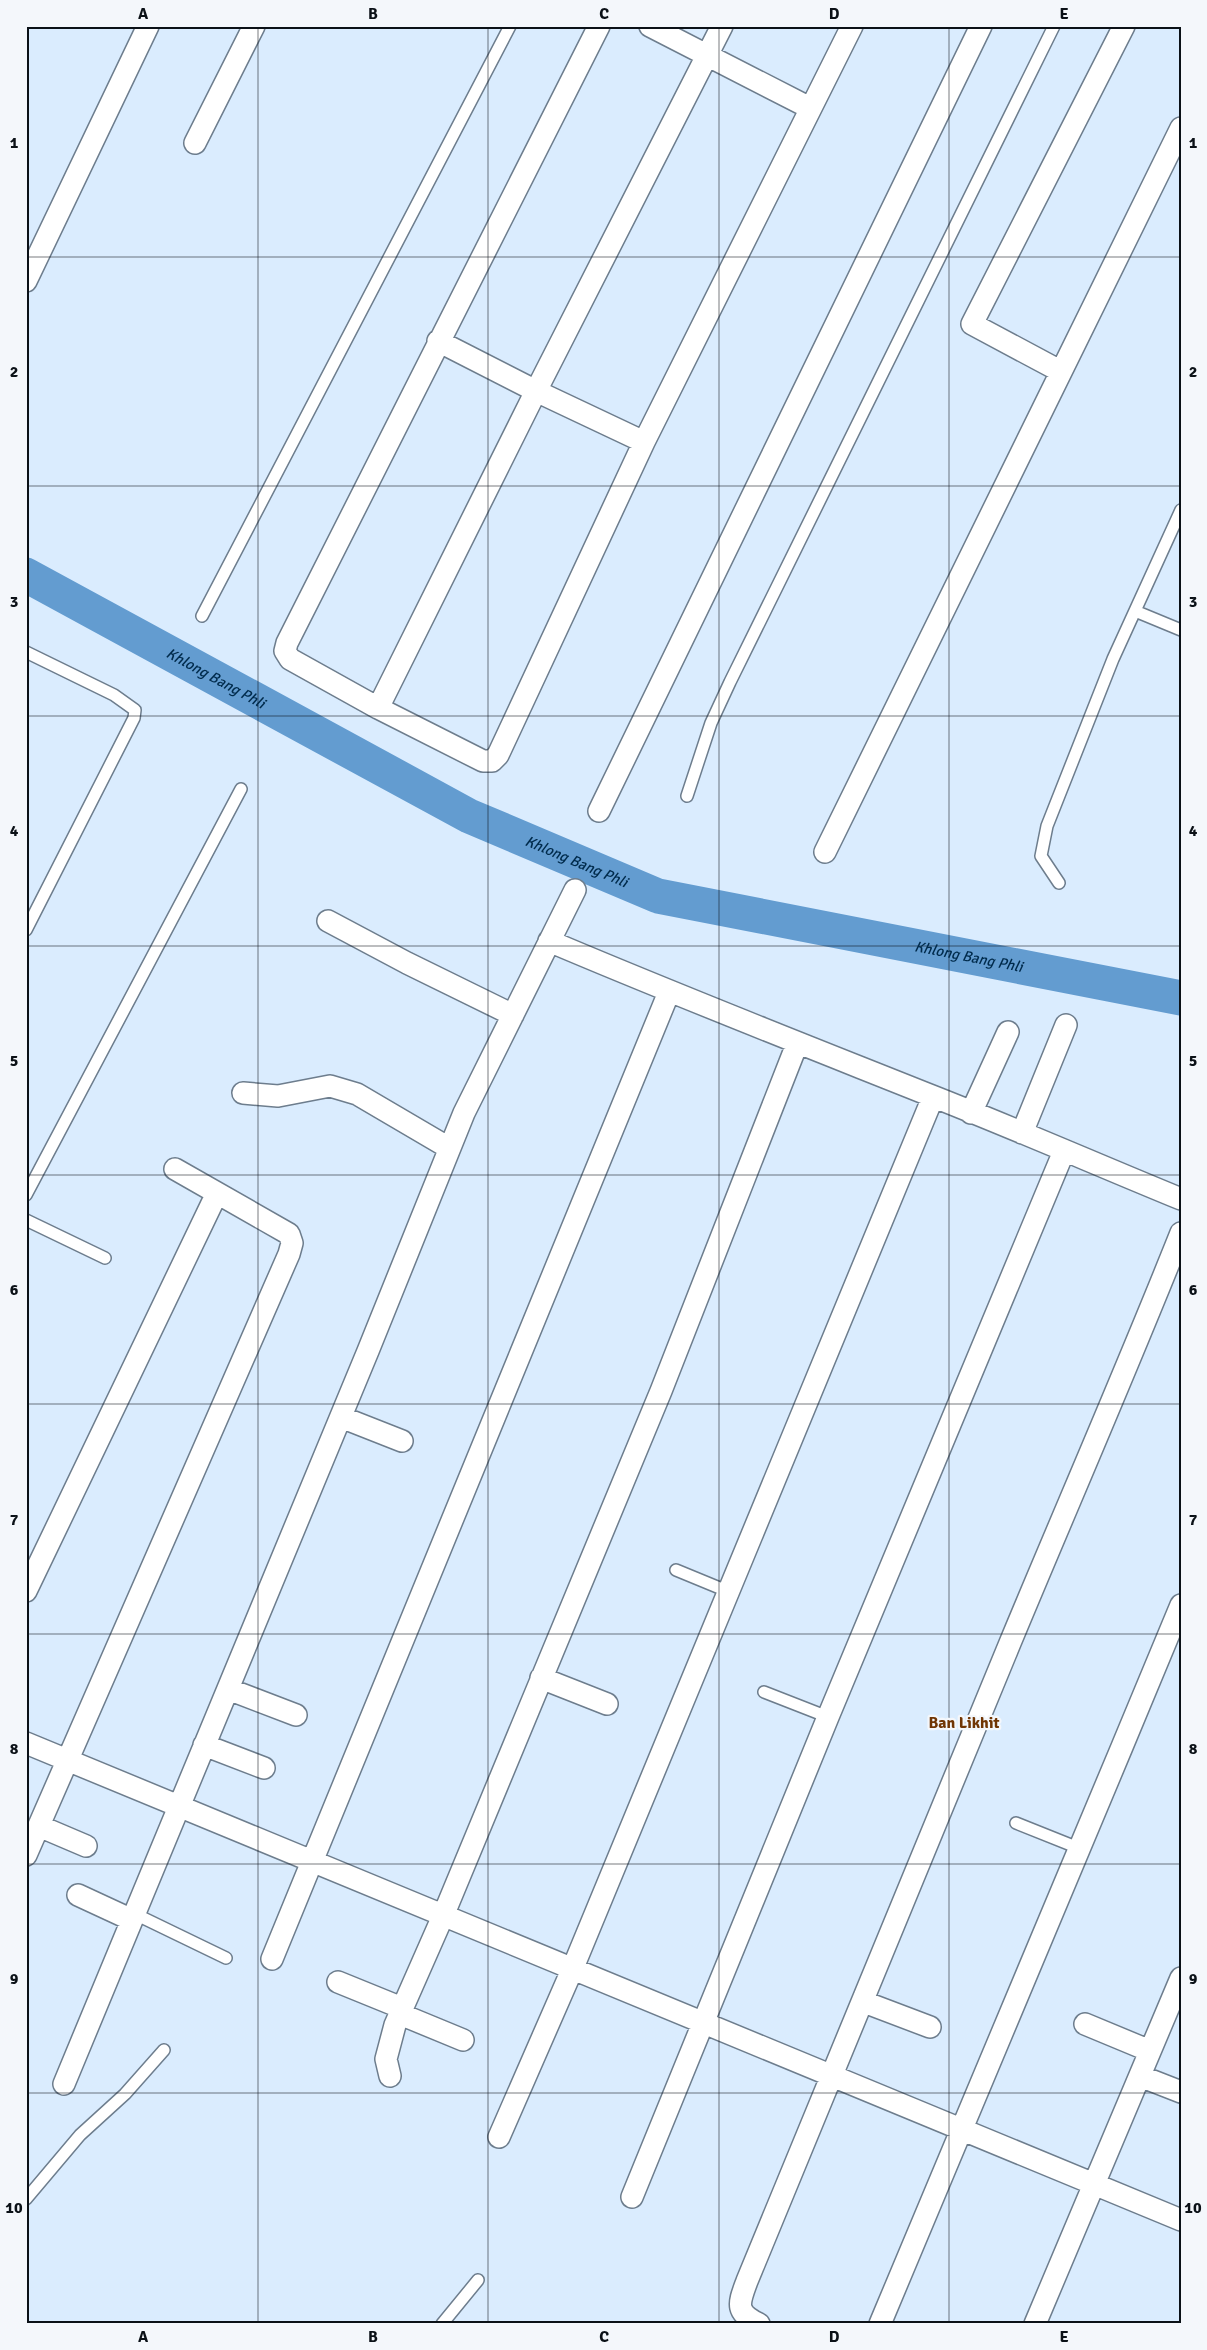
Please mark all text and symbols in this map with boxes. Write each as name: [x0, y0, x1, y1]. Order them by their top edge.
text: A: [138, 4, 149, 24]
text: B: [368, 4, 378, 24]
text: C: [599, 4, 609, 24]
text: D: [829, 4, 840, 24]
text: E: [1059, 4, 1069, 24]
text: 1: [10, 133, 19, 153]
text: 1: [1189, 133, 1198, 153]
text: 2: [10, 362, 18, 382]
text: 2: [1189, 362, 1197, 382]
text: 3: [10, 592, 18, 612]
text: 3: [1189, 592, 1197, 612]
water label: Khlong Bang Phli: [163, 644, 270, 713]
text: 4: [10, 821, 19, 841]
text: 4: [1189, 821, 1198, 841]
water label: Khlong Bang Phli: [522, 832, 632, 892]
water label: Khlong Bang Phli: [913, 937, 1026, 976]
text: 5: [10, 1051, 18, 1071]
text: 5: [1189, 1051, 1197, 1071]
text: 6: [10, 1280, 19, 1300]
text: 6: [1189, 1280, 1198, 1300]
text: 7: [10, 1510, 19, 1530]
text: 7: [1189, 1510, 1198, 1530]
district label: Ban Likhit: [929, 1713, 999, 1733]
text: 8: [10, 1739, 19, 1759]
text: 8: [1189, 1739, 1198, 1759]
text: 9: [10, 1969, 19, 1989]
text: 9: [1189, 1969, 1198, 1989]
text: 10: [5, 2198, 23, 2218]
text: 10: [1184, 2198, 1202, 2218]
text: A: [138, 2327, 149, 2347]
text: B: [368, 2327, 378, 2347]
text: C: [599, 2327, 609, 2347]
text: D: [829, 2327, 840, 2347]
text: E: [1059, 2327, 1069, 2347]

